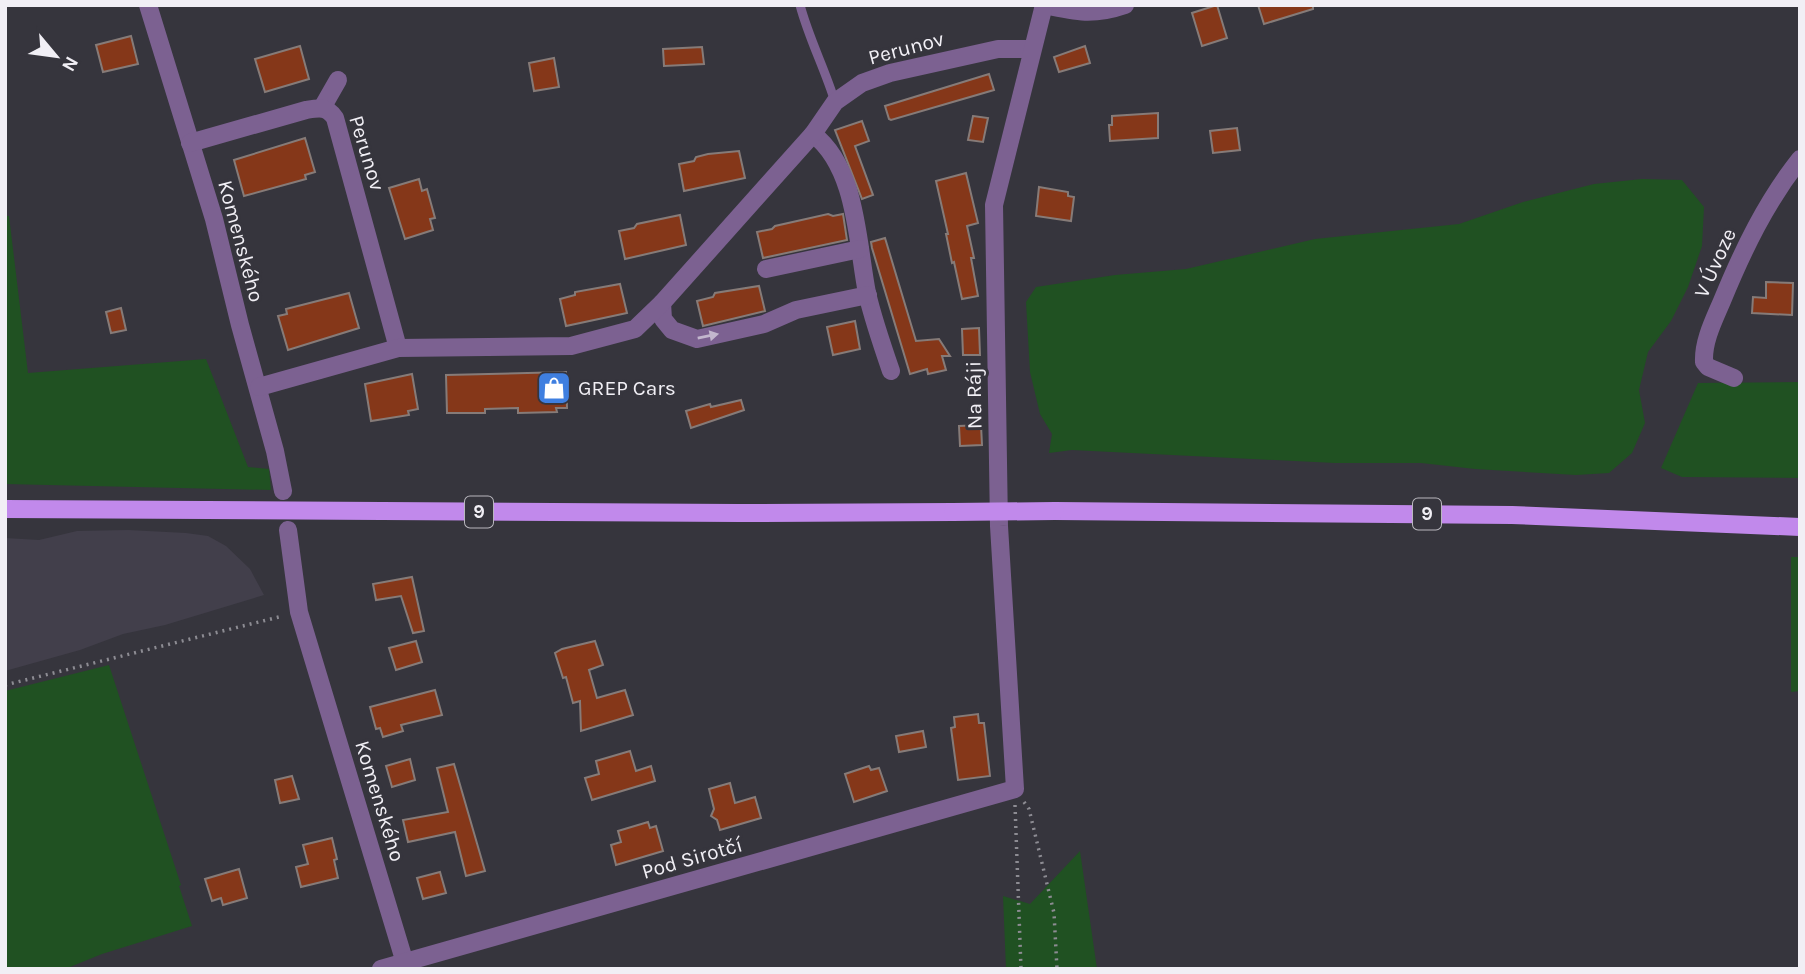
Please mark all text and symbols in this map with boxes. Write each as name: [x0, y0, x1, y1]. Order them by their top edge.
north arrow: [21, 21, 91, 91]
street label: Perunov: [866, 26, 947, 70]
text: N: [57, 52, 83, 75]
street label: Perunov: [344, 112, 390, 194]
street label: Komenského: [213, 177, 269, 305]
street label: V Úvoze: [1689, 225, 1741, 301]
one-way arrow: [697, 331, 719, 342]
street label: Na Ráji: [961, 361, 987, 429]
shop icon: GREP Cars: [535, 369, 573, 407]
place label: GREP Cars: [578, 376, 676, 400]
road number: 9: [465, 496, 493, 527]
road number: 9: [1413, 499, 1441, 530]
street label: Komenského: [350, 738, 410, 864]
street label: Pod Sirotčí: [639, 832, 746, 884]

